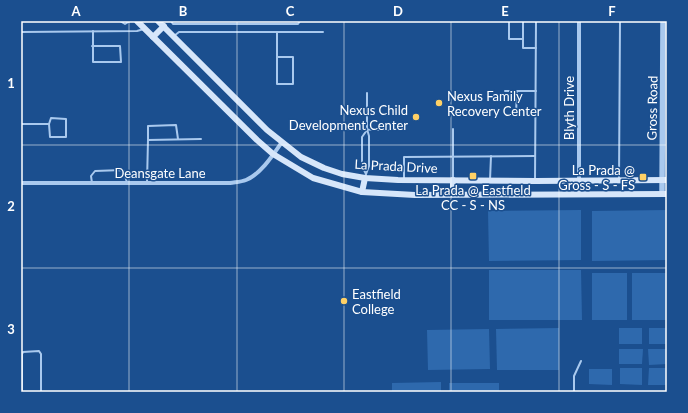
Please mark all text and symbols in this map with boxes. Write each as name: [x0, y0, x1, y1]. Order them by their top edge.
text: A: [70, 3, 81, 19]
text: B: [179, 3, 188, 19]
text: C: [286, 3, 295, 19]
text: D: [393, 3, 403, 19]
text: E: [501, 3, 509, 19]
text: F: [608, 3, 616, 19]
text: 1: [7, 75, 15, 91]
street label: Blyth Drive: [561, 76, 577, 140]
street label: Gross Road: [643, 76, 661, 140]
place label: Nexus Family Recovery Center: [447, 88, 542, 119]
marker: Nexus Family Recovery Center: [434, 98, 444, 108]
place label: Nexus Child Development Center: [289, 102, 408, 133]
marker: Nexus Child Development Center: [411, 112, 421, 122]
street label: La Prada Drive: [354, 156, 438, 176]
place label: La Prada @ Gross - S - FS: [558, 162, 635, 193]
street label: Deansgate Lane: [114, 165, 206, 181]
marker: La Prada @ Eastfield CC - S - NS: [468, 171, 478, 181]
marker: La Prada @ Gross - S - FS: [638, 172, 648, 182]
place label: La Prada @ Eastfield CC - S - NS: [415, 182, 531, 213]
text: 2: [7, 198, 15, 214]
place label: Eastfield College: [352, 286, 401, 317]
marker: Eastfield College: [339, 296, 349, 306]
text: 3: [7, 321, 15, 337]

